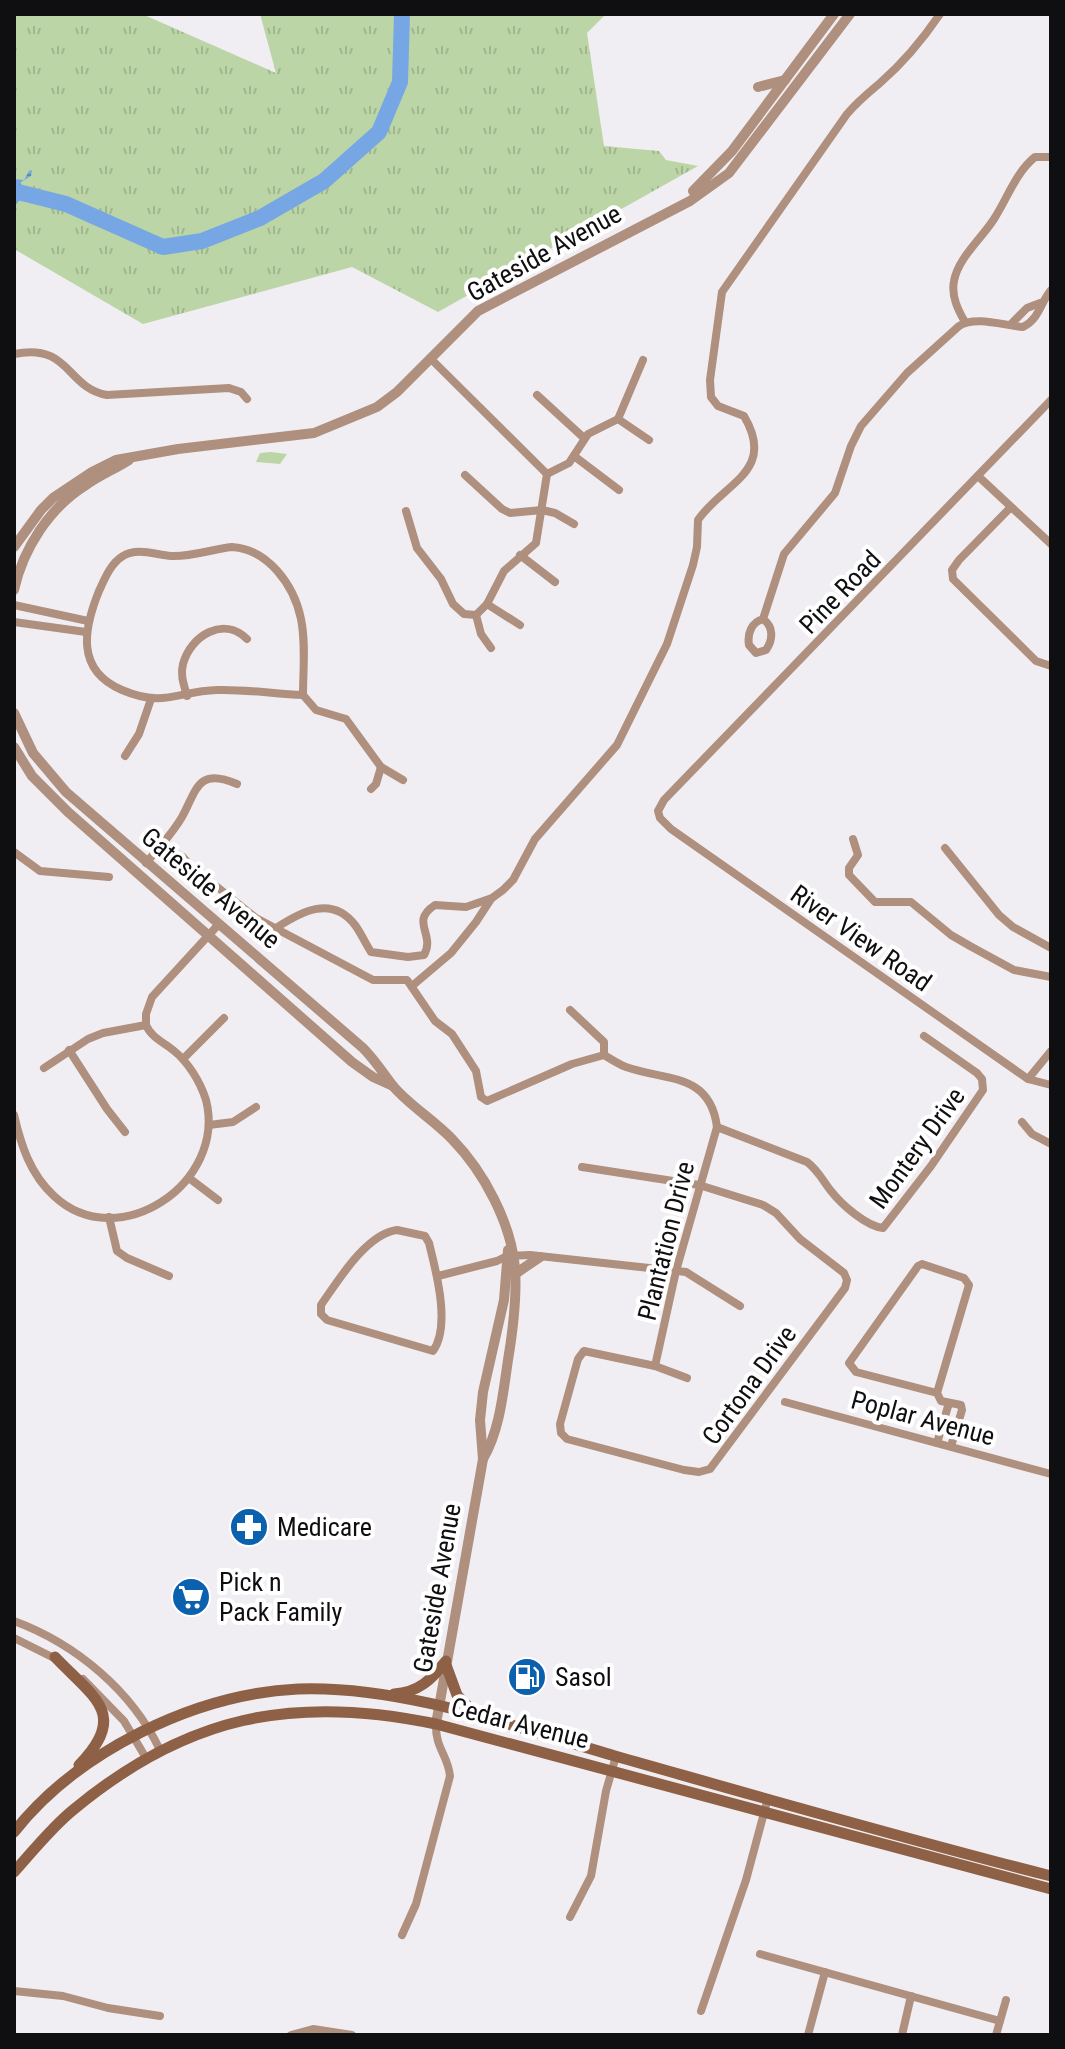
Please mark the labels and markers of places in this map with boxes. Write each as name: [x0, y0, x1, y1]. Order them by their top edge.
pharmacy icon: Medicare: [228, 1506, 270, 1548]
place label: Medicare: [277, 1512, 372, 1542]
place label: Pick n Pack Family: [219, 1567, 342, 1627]
supermarket icon: Pick n Pack Family: [170, 1576, 212, 1618]
fuel station icon: Sasol: [506, 1656, 548, 1698]
place label: Sasol: [555, 1662, 612, 1692]

